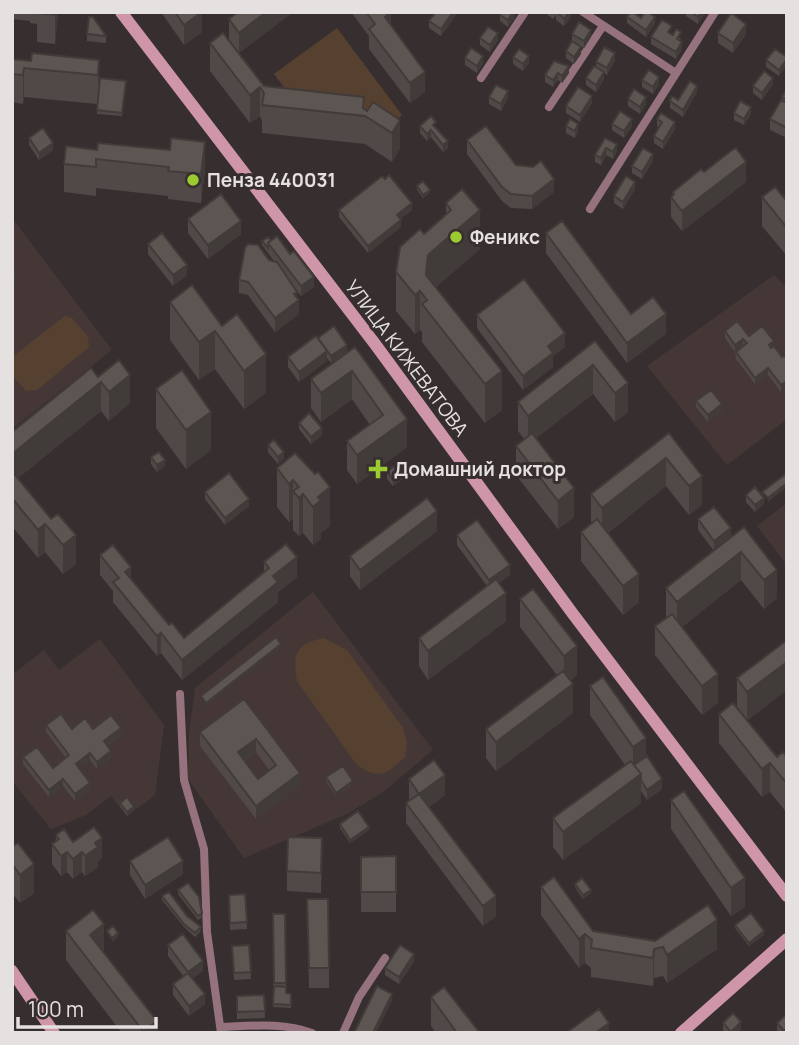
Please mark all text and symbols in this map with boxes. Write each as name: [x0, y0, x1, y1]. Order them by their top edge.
place label: Пенза 440031: [207, 167, 336, 193]
marker: Пенза 440031: [185, 172, 201, 188]
place label: Феникс: [470, 224, 540, 250]
marker: Феникс: [448, 229, 464, 245]
street label: УЛИЦА КИЖЕВАТОВА: [340, 274, 474, 442]
place label: Домашний доктор: [394, 456, 566, 482]
marker: Домашний доктор: [368, 459, 388, 479]
scale bar: [18, 986, 156, 1030]
text: 100 m: [28, 995, 84, 1023]

